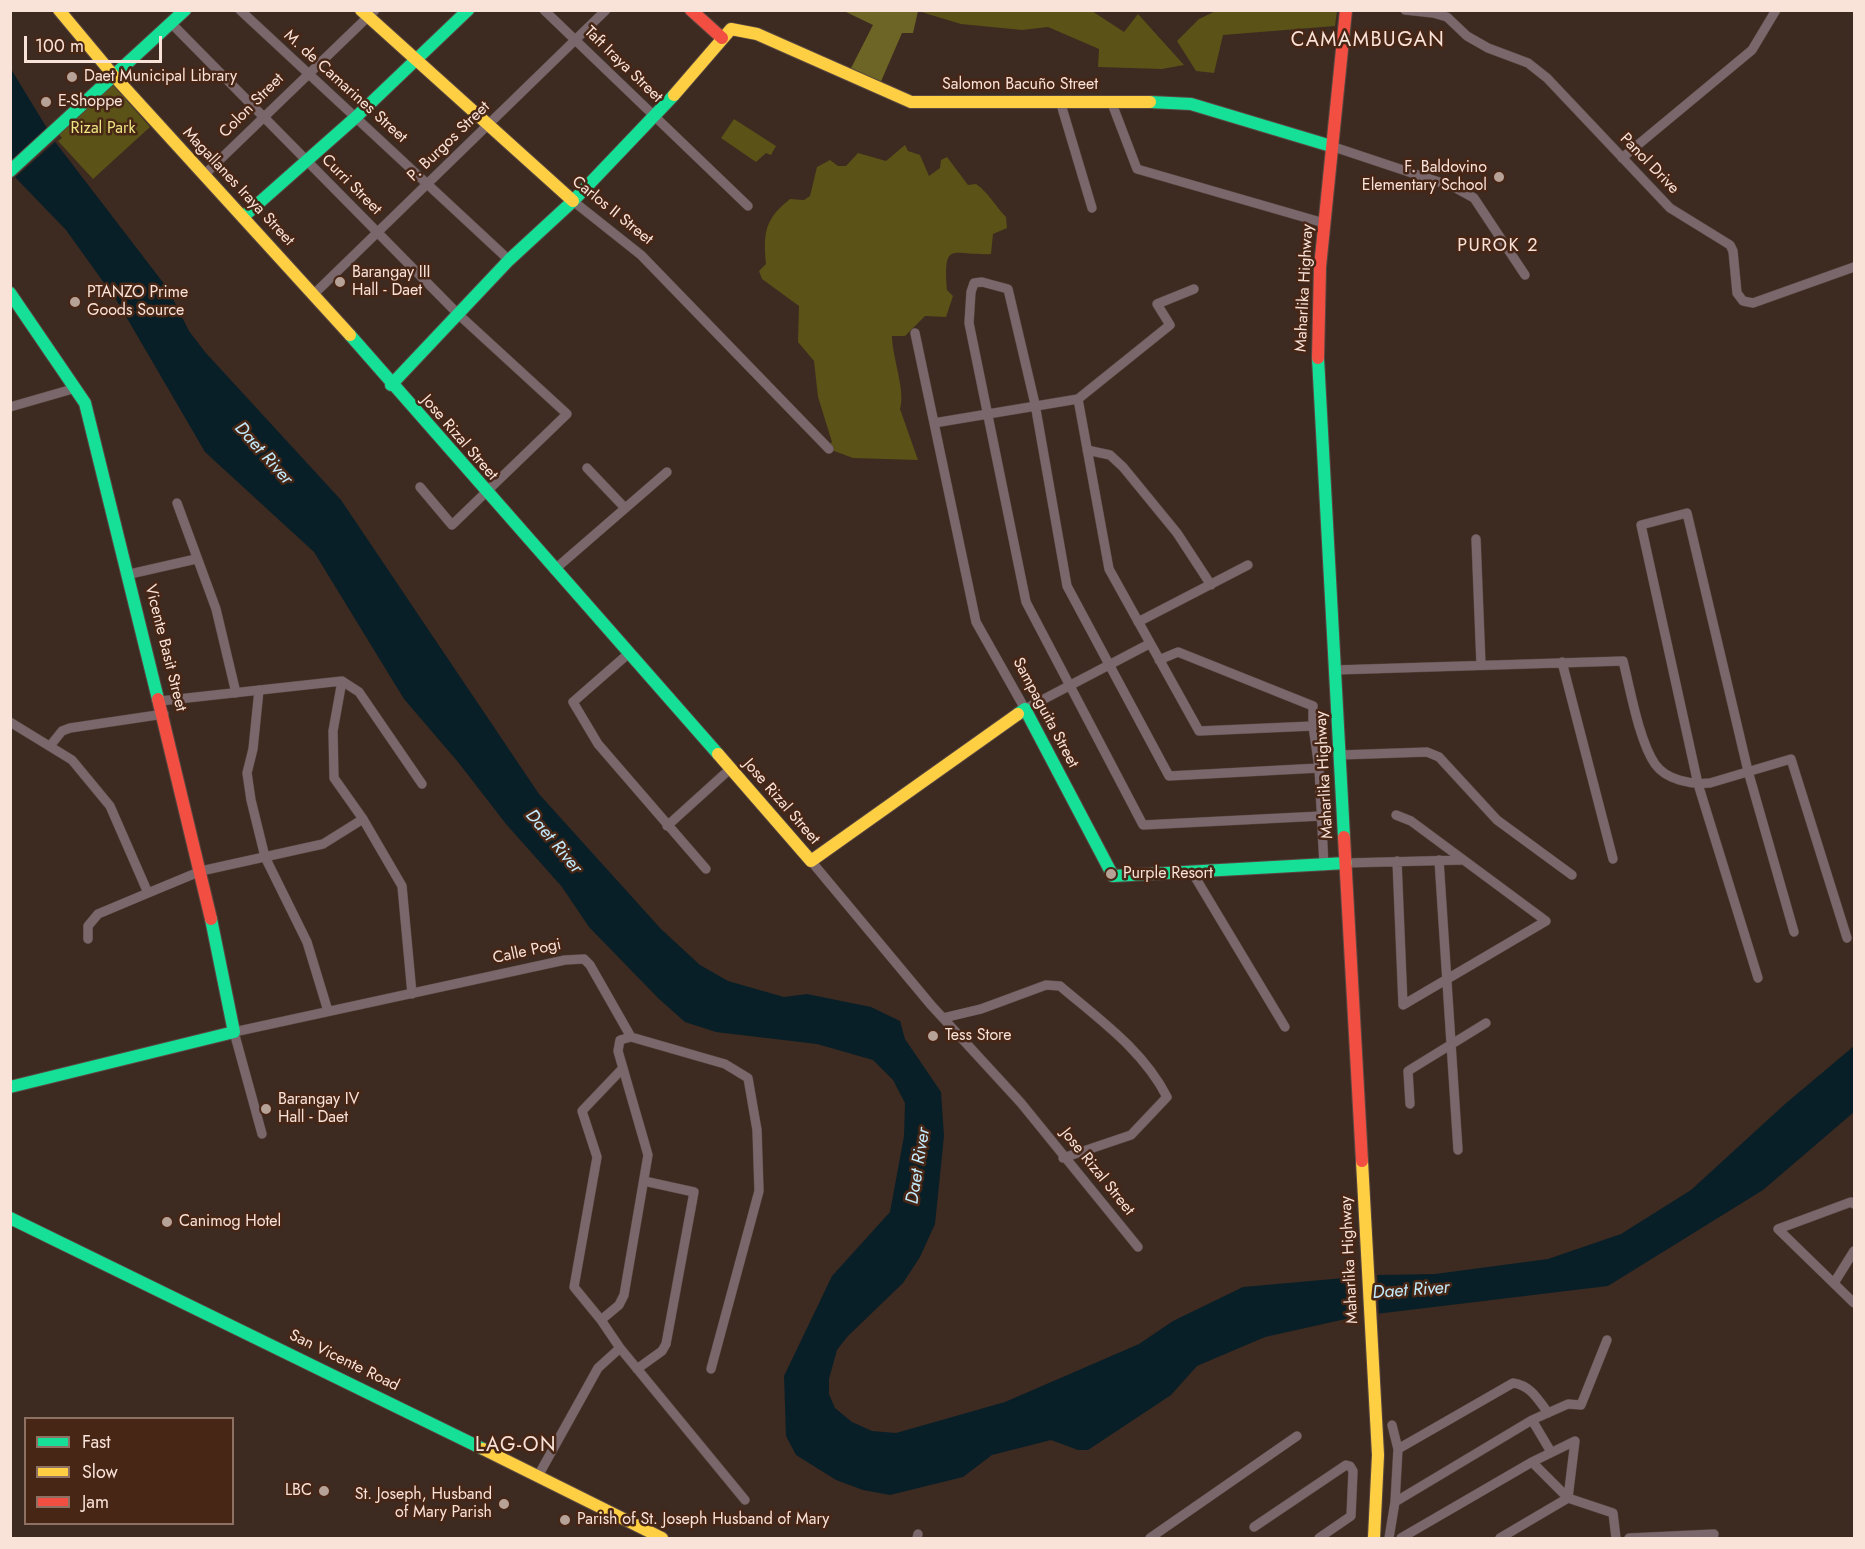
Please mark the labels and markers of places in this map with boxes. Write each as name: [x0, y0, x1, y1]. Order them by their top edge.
place label: Daet Municipal Library: [84, 67, 237, 87]
marker: Daet Municipal Library: [65, 70, 79, 84]
place label: E-Shoppe: [58, 92, 123, 112]
marker: E-Shoppe: [39, 95, 53, 109]
place label: F. Baldovino Elementary School: [1362, 158, 1487, 196]
marker: F. Baldovino Elementary School: [1492, 170, 1506, 184]
place label: Barangay III Hall - Daet: [352, 263, 431, 301]
marker: Barangay III Hall - Daet: [333, 275, 347, 289]
place label: PTANZO Prime Goods Source: [87, 283, 188, 321]
marker: PTANZO Prime Goods Source: [68, 295, 82, 309]
place label: Purple Resort: [1123, 864, 1213, 884]
marker: Purple Resort: [1104, 867, 1118, 881]
place label: Tess Store: [945, 1026, 1012, 1046]
marker: Tess Store: [926, 1029, 940, 1043]
place label: Barangay IV Hall - Daet: [278, 1090, 359, 1128]
marker: Barangay IV Hall - Daet: [259, 1102, 273, 1116]
place label: Canimog Hotel: [179, 1212, 281, 1232]
marker: Canimog Hotel: [160, 1215, 174, 1229]
place label: LBC: [285, 1481, 312, 1501]
marker: LBC: [317, 1484, 331, 1498]
place label: St. Joseph, Husband of Mary Parish: [355, 1485, 492, 1523]
marker: St. Joseph, Husband of Mary Parish: [497, 1497, 511, 1511]
place label: Parish of St. Joseph Husband of Mary: [577, 1510, 829, 1530]
marker: Parish of St. Joseph Husband of Mary: [558, 1513, 572, 1527]

